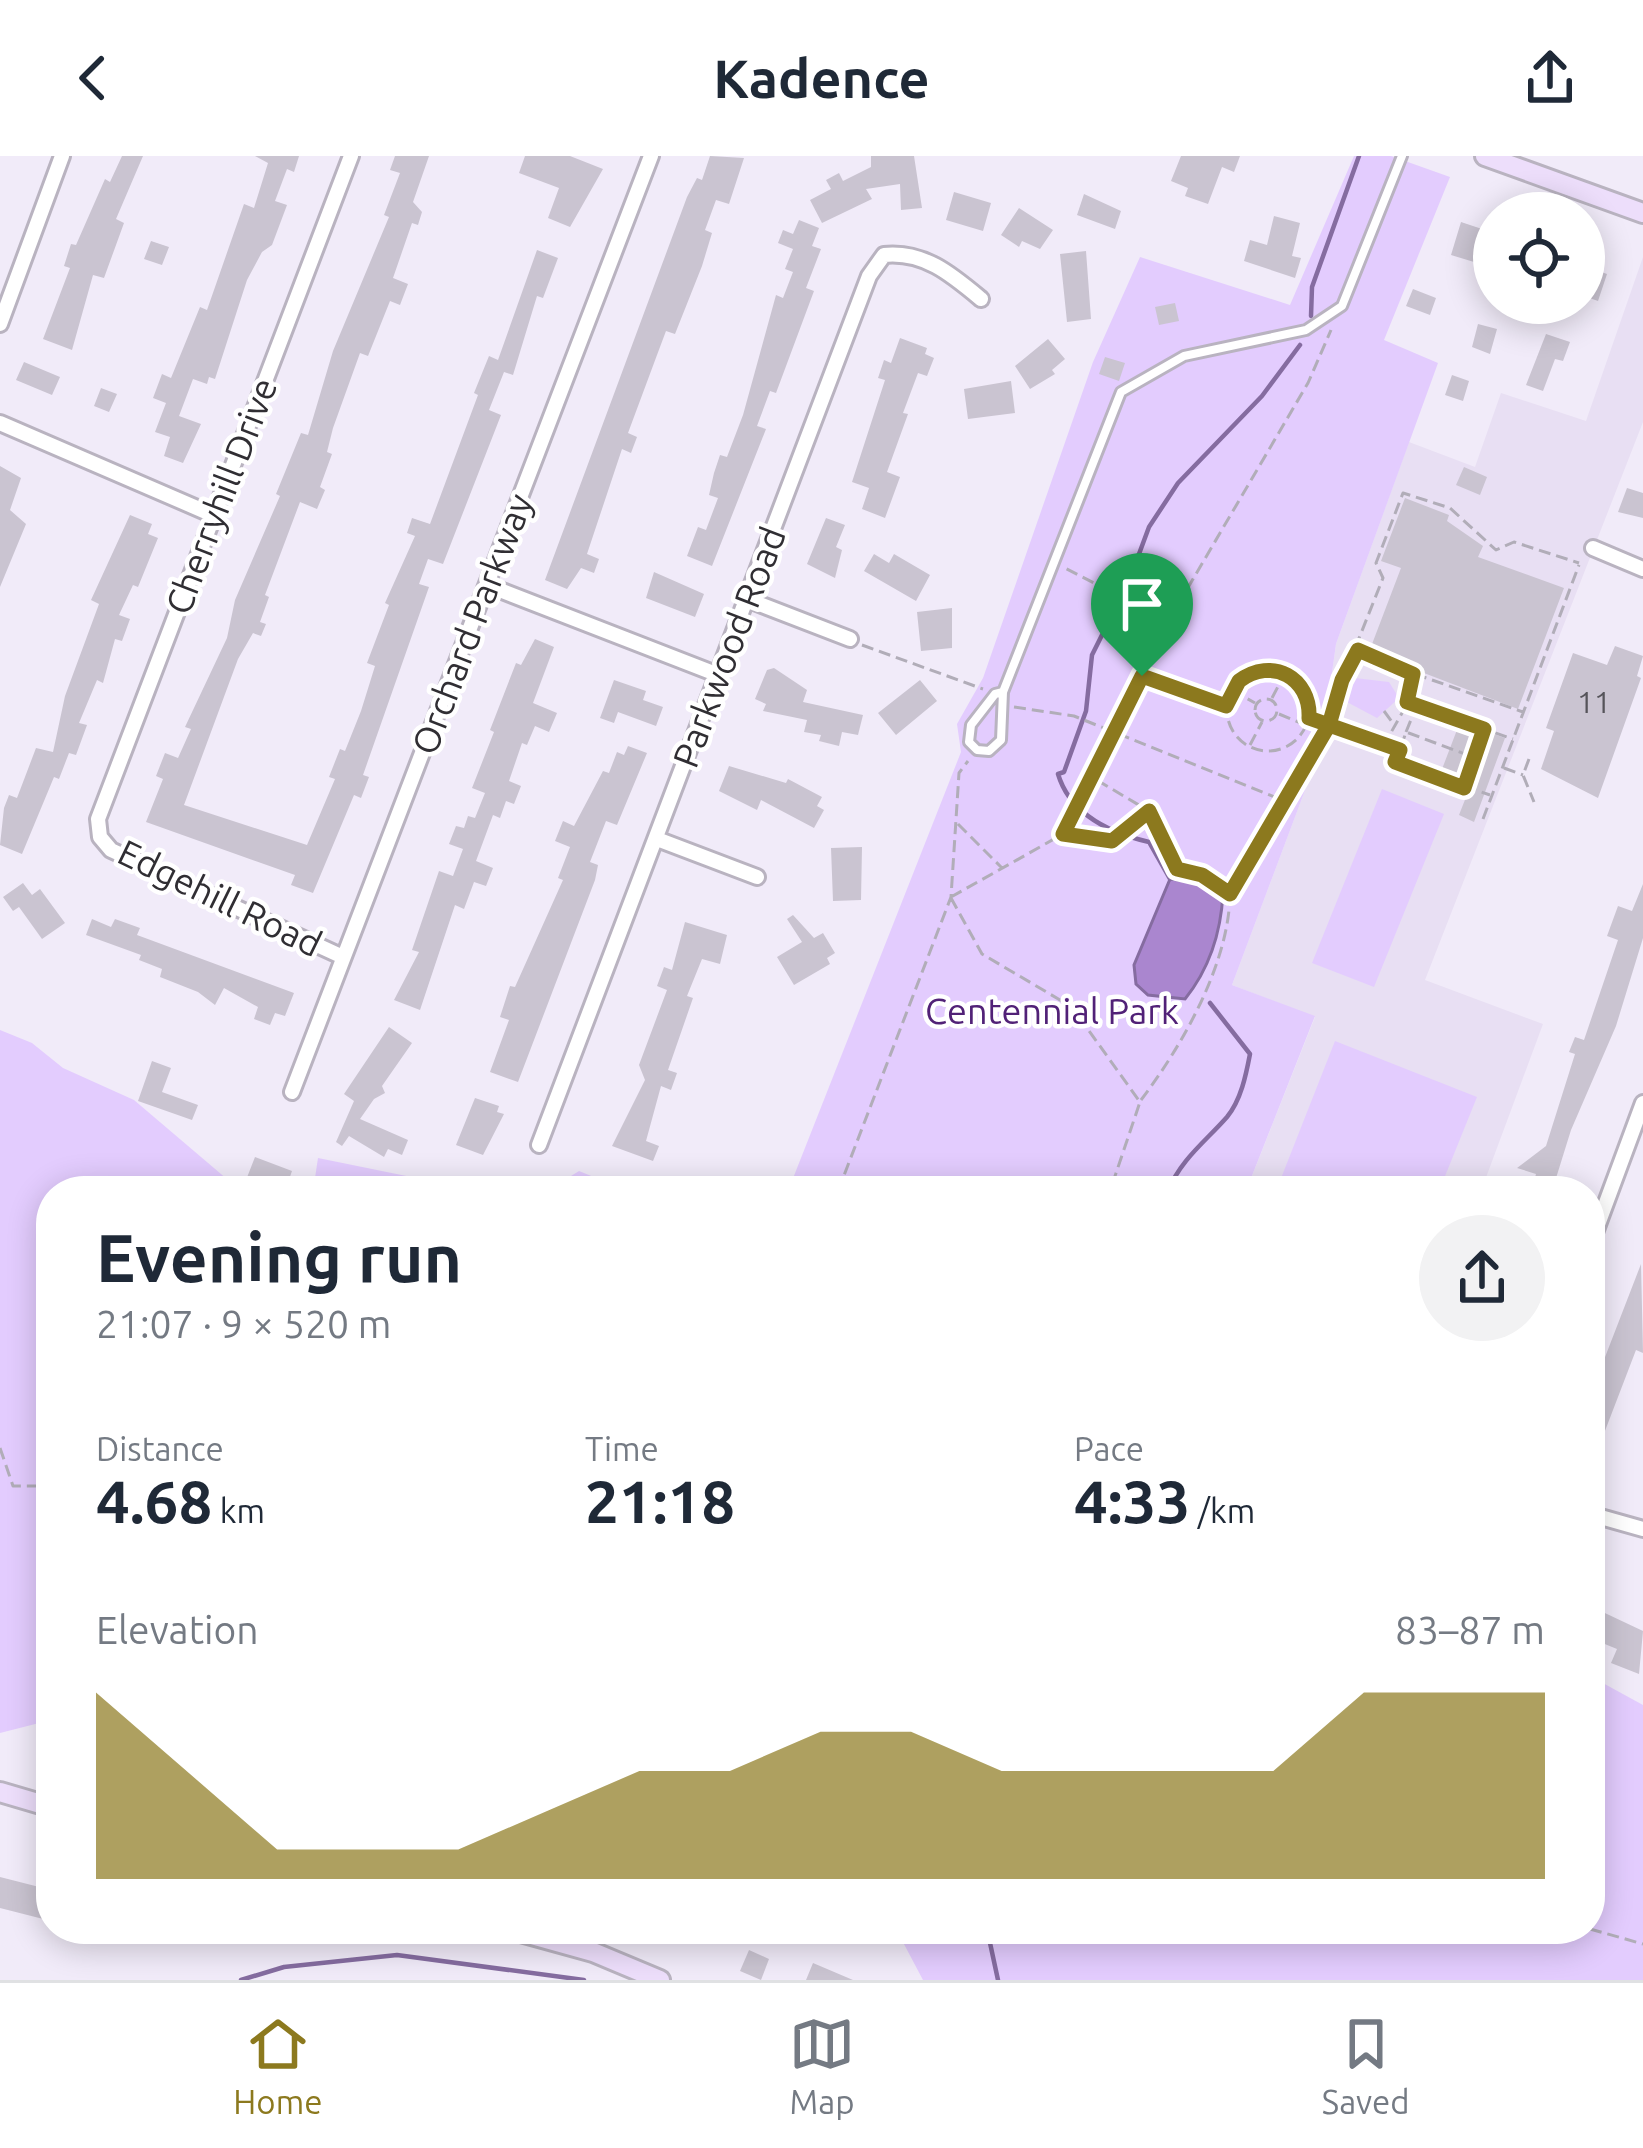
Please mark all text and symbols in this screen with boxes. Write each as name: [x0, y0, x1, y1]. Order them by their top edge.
icon: back: [60, 45, 126, 111]
icon: share: [1517, 45, 1583, 111]
text: Kadence: [713, 48, 930, 108]
map controls: [1473, 192, 1605, 324]
button: locate: [1473, 192, 1605, 324]
street label: Cherryhill Drive: [157, 372, 284, 620]
street label: Orchard Parkway: [403, 488, 540, 760]
street label: Parkwood Road: [664, 521, 793, 773]
pin: [1091, 553, 1193, 676]
icon: arrive: [1109, 571, 1175, 637]
house number: 11: [1577, 685, 1611, 719]
street label: Edgehill Road: [112, 831, 328, 964]
park label: Centennial Park: [925, 990, 1179, 1031]
button: share: [1419, 1215, 1545, 1341]
text: Evening run: [96, 1220, 462, 1294]
text: 21:07 · 9 × 520 m: [96, 1302, 391, 1345]
text: Distance: [96, 1430, 224, 1467]
text: Time: [585, 1430, 659, 1467]
text: Pace: [1074, 1430, 1144, 1467]
text: 4.68: [96, 1467, 212, 1534]
text: 21:18: [585, 1467, 735, 1534]
text: 4:33: [1074, 1467, 1190, 1534]
text: km: [212, 1492, 265, 1529]
text: /km: [1190, 1492, 1255, 1529]
text: Elevation: [96, 1608, 259, 1651]
text: 83–87 m: [1395, 1608, 1545, 1651]
tab: Home: [233, 2011, 322, 2120]
tab: Map: [789, 2011, 855, 2120]
tab: Saved: [1322, 2011, 1410, 2120]

